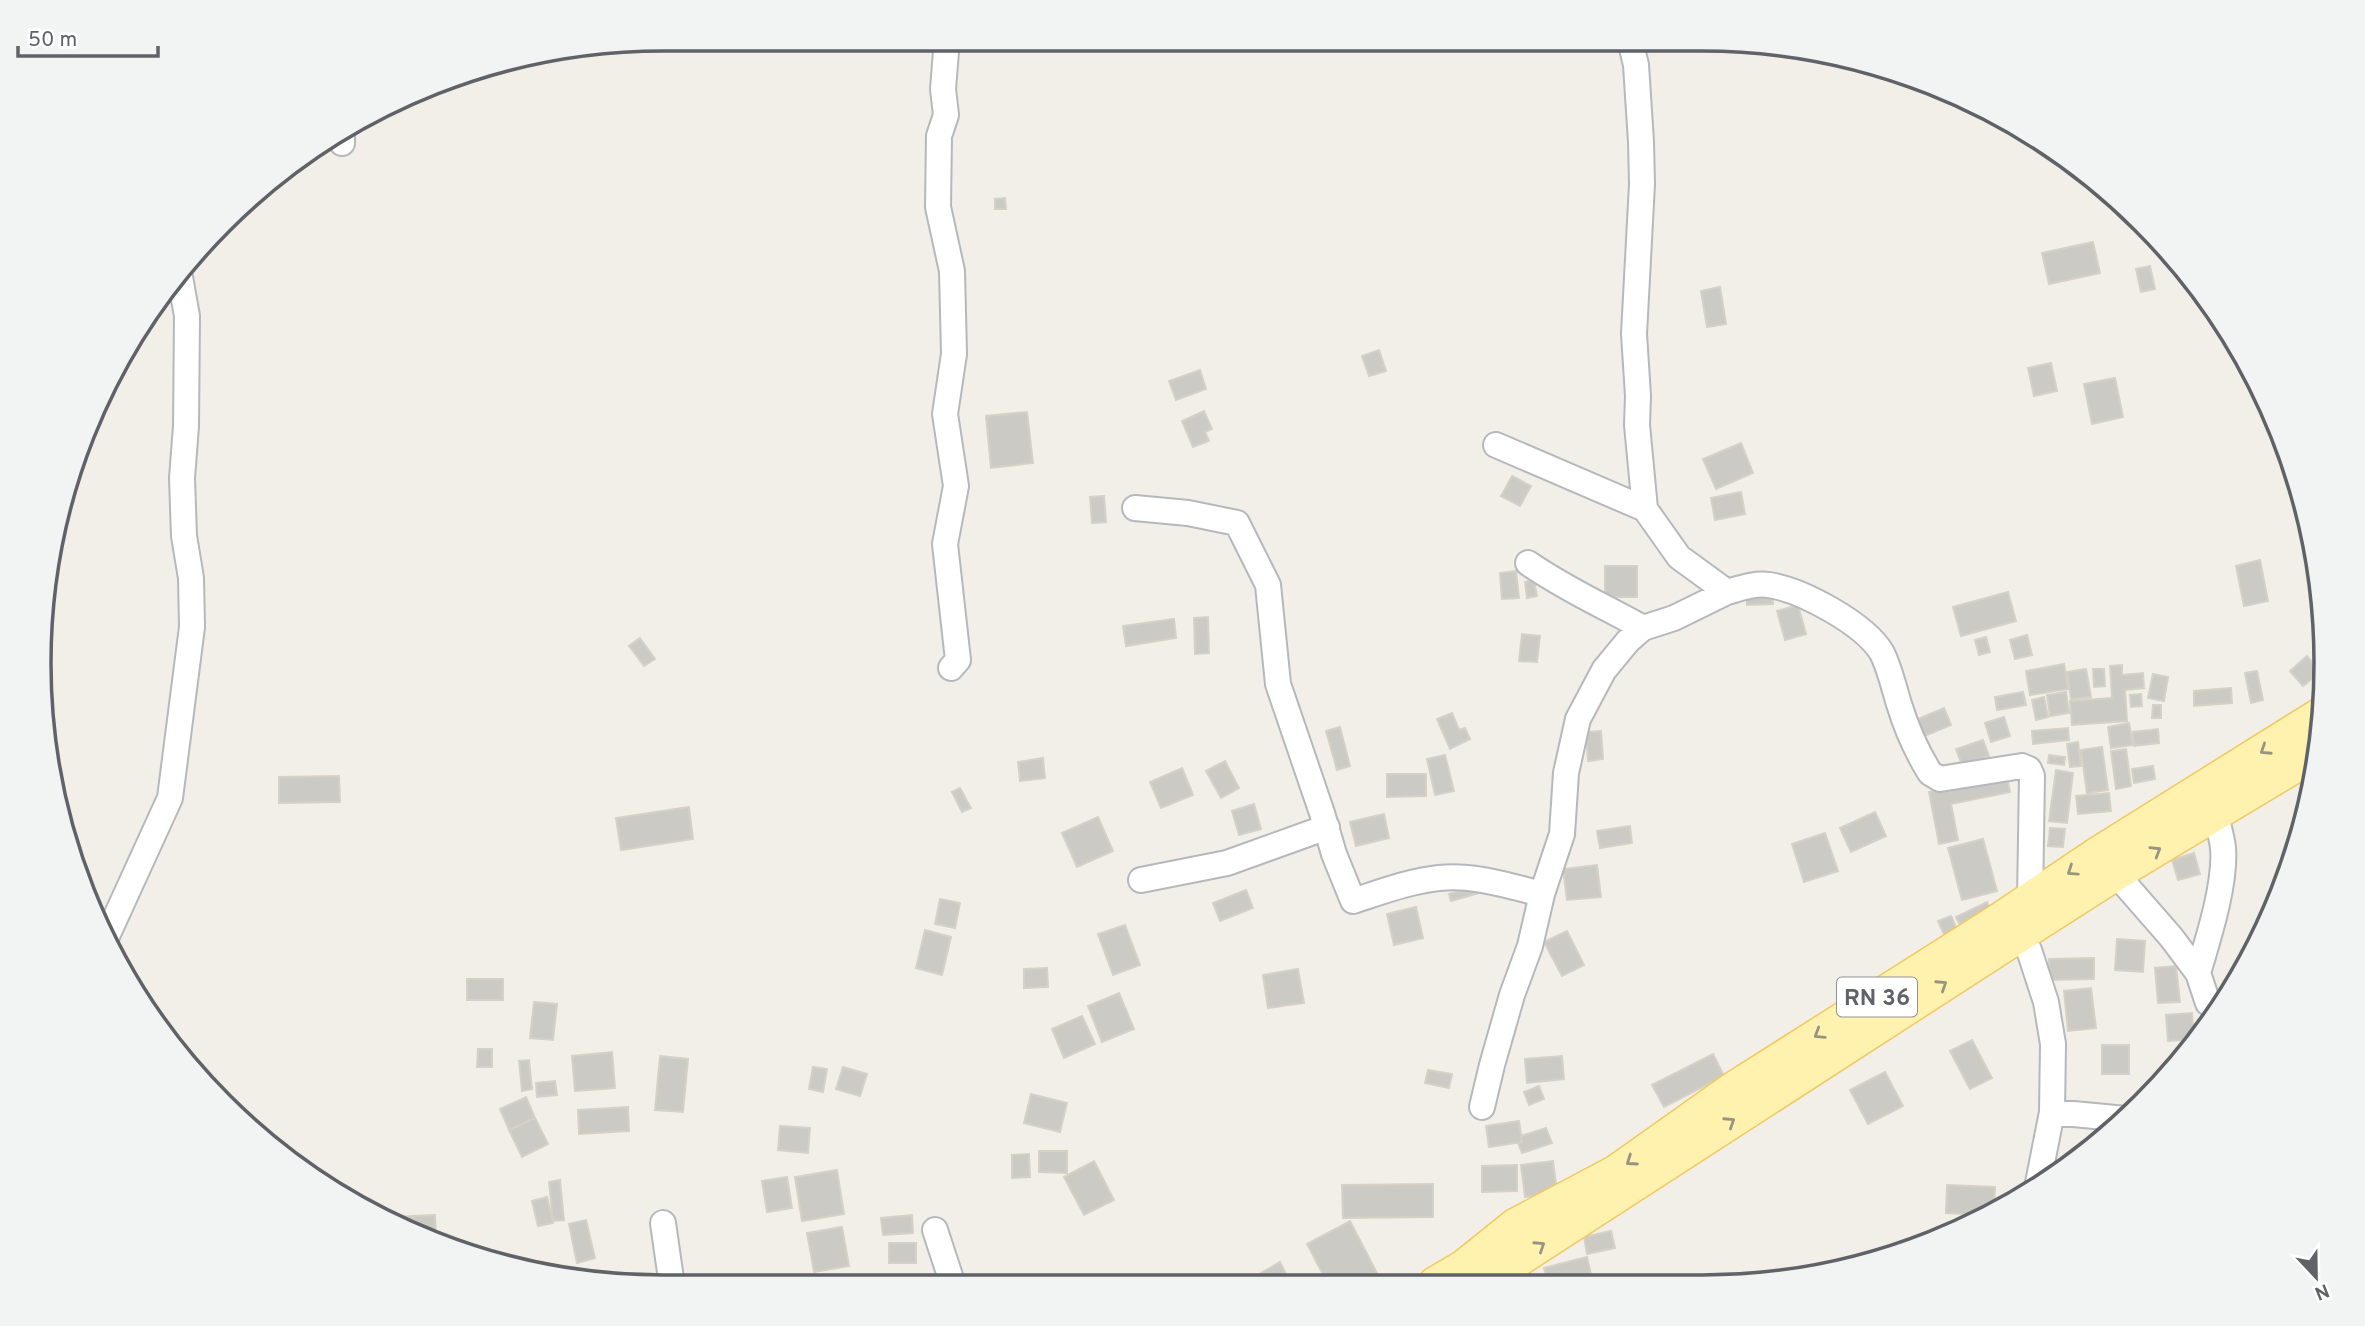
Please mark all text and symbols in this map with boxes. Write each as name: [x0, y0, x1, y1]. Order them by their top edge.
scale bar: [18, 14, 158, 58]
text: 50 m: [28, 27, 77, 54]
one-way arrow: [2259, 741, 2272, 754]
one-way arrow: [2148, 846, 2161, 859]
one-way arrow: [2067, 862, 2080, 875]
road number: RN 36: [1837, 978, 1917, 1016]
one-way arrow: [1935, 981, 1948, 994]
one-way arrow: [1814, 1025, 1827, 1038]
one-way arrow: [1723, 1117, 1736, 1130]
one-way arrow: [1626, 1153, 1639, 1165]
one-way arrow: [1532, 1242, 1545, 1254]
north arrow: [2281, 1242, 2351, 1312]
text: N: [2311, 1277, 2332, 1305]

